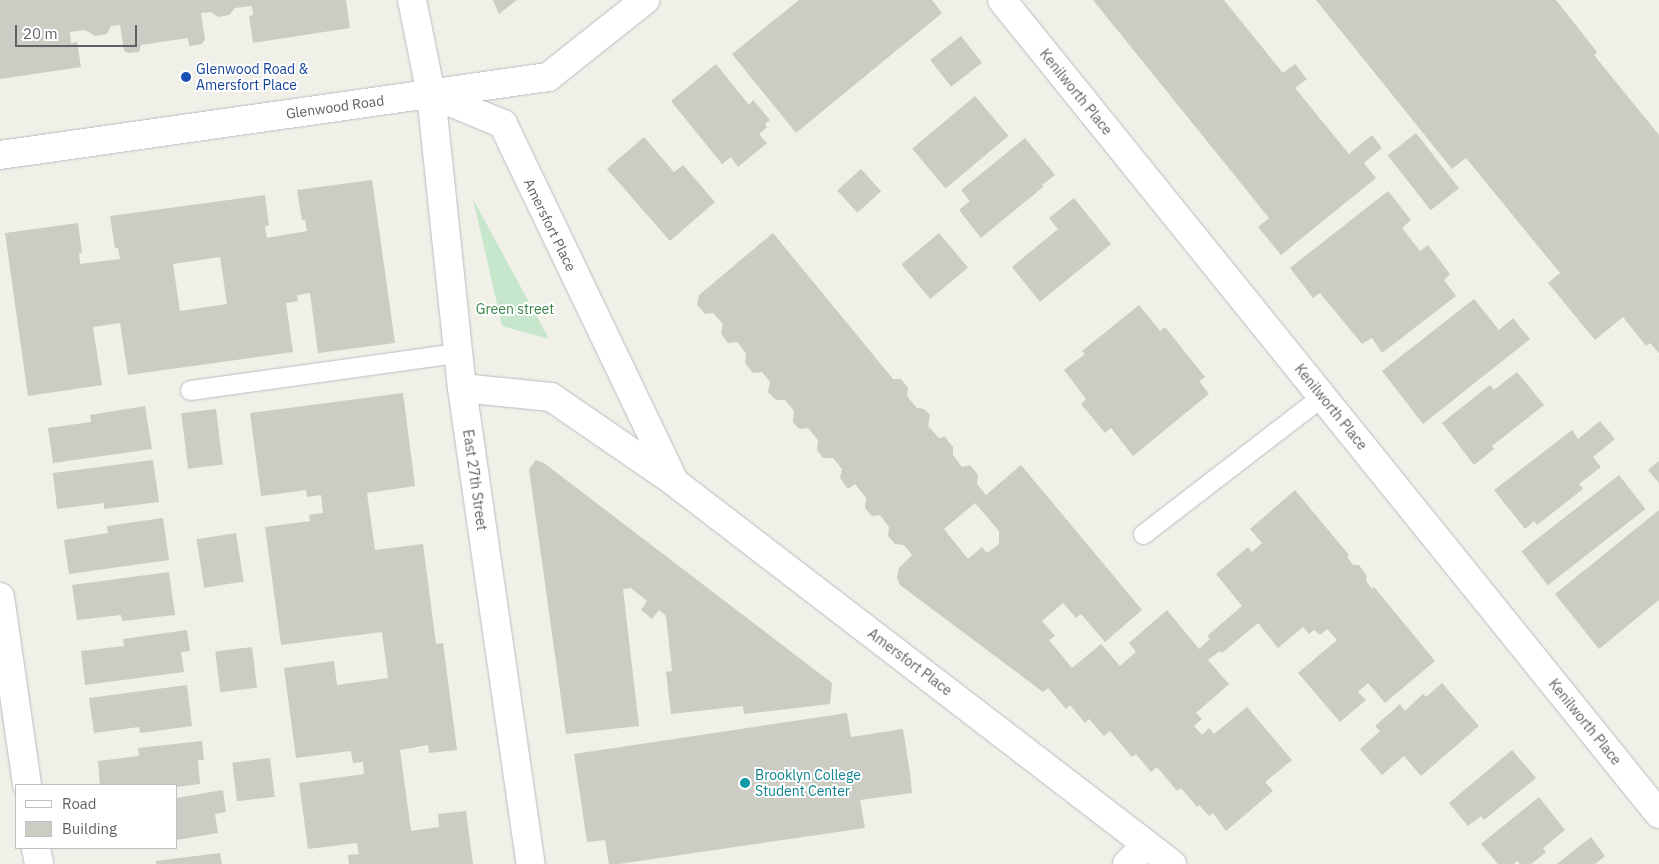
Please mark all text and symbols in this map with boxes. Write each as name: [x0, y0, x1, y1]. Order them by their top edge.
scale bar: [18, 15, 140, 47]
text: 20 m: [23, 24, 58, 43]
street label: Kenilworth Place: [1036, 46, 1116, 138]
place label: Glenwood Road & Amersfort Place: [196, 61, 308, 94]
marker: Glenwood Road & Amersfort Place: [180, 71, 192, 83]
street label: Glenwood Road: [285, 92, 385, 122]
street label: Amersfort Place: [520, 176, 580, 274]
park label: Green street: [476, 301, 554, 317]
street label: Kenilworth Place: [1291, 361, 1371, 453]
street label: East 27th Street: [460, 428, 490, 532]
street label: Amersfort Place: [865, 625, 955, 699]
street label: Kenilworth Place: [1545, 676, 1625, 768]
place label: Brooklyn College Student Center: [755, 767, 861, 800]
marker: Brooklyn College Student Center: [739, 777, 751, 789]
legend: [15, 784, 178, 849]
text: Road: [62, 794, 97, 813]
text: Building: [62, 819, 117, 838]

